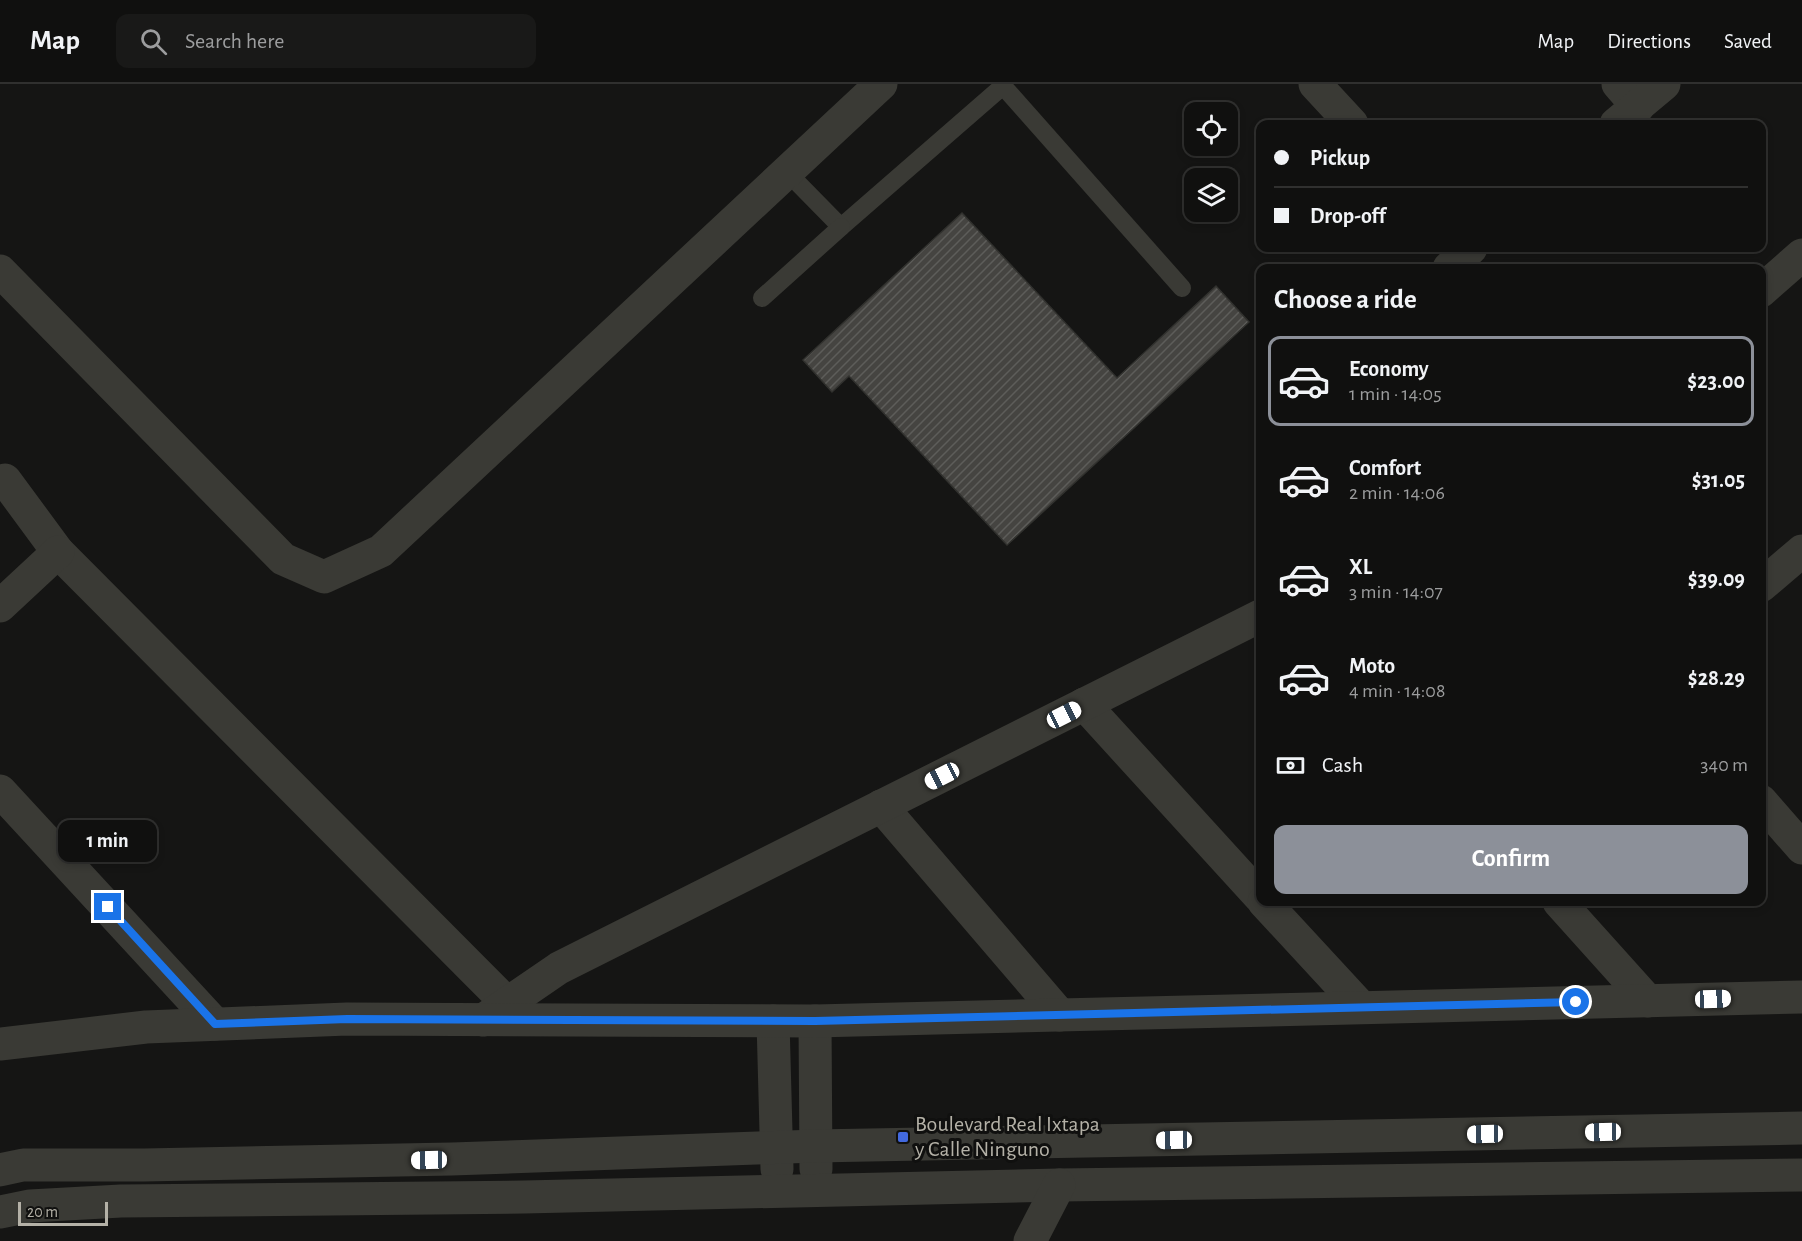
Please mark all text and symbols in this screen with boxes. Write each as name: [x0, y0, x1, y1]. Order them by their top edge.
search box: [116, 14, 536, 68]
icon: search: [137, 25, 170, 58]
text: Map: [30, 27, 80, 55]
text: Search here: [185, 30, 284, 52]
text: Map: [1538, 31, 1574, 52]
text: Directions: [1607, 31, 1691, 52]
text: Saved: [1724, 31, 1772, 52]
map controls: [1184, 102, 1238, 222]
button: locate: [1184, 102, 1238, 156]
text: Pickup: [1310, 147, 1370, 169]
button: layers: [1184, 168, 1238, 222]
text: Drop-off: [1310, 205, 1386, 227]
text: Choose a ride: [1274, 286, 1417, 313]
icon: car: [1277, 354, 1331, 408]
text: Economy: [1349, 358, 1429, 380]
text: $23.00: [1687, 370, 1745, 392]
text: 1 min · 14:05: [1349, 384, 1442, 404]
icon: car: [1277, 453, 1331, 507]
text: Comfort: [1349, 457, 1421, 479]
text: $31.05: [1692, 469, 1745, 491]
text: 2 min · 14:06: [1349, 483, 1445, 503]
icon: car: [1277, 552, 1331, 606]
text: XL: [1349, 556, 1372, 578]
text: $39.09: [1688, 568, 1745, 590]
text: 3 min · 14:07: [1349, 582, 1443, 602]
icon: car: [1277, 651, 1331, 705]
text: Moto: [1349, 655, 1395, 677]
text: $28.29: [1688, 667, 1745, 689]
text: 4 min · 14:08: [1349, 681, 1445, 701]
car: [1044, 699, 1084, 731]
icon: cash: [1274, 749, 1307, 782]
text: Cash: [1322, 754, 1363, 776]
text: 340 m: [1700, 755, 1748, 775]
car: [922, 760, 962, 792]
callout: 1 min: [58, 820, 158, 862]
button: Confirm: [1274, 825, 1748, 894]
text: 1 min: [86, 831, 129, 851]
route end: [94, 893, 121, 920]
route start: [1562, 988, 1589, 1015]
car: [1695, 989, 1731, 1009]
place label: Boulevard Real Ixtapa y Calle Ninguno: [914, 1113, 1100, 1160]
car: [1585, 1123, 1621, 1141]
car: [1467, 1125, 1503, 1143]
marker: Boulevard Real Ixtapa y Calle Ninguno: [896, 1130, 910, 1144]
car: [1156, 1131, 1192, 1149]
car: [411, 1151, 447, 1169]
scale bar: [18, 1199, 108, 1226]
text: 20 m: [27, 1204, 58, 1220]

